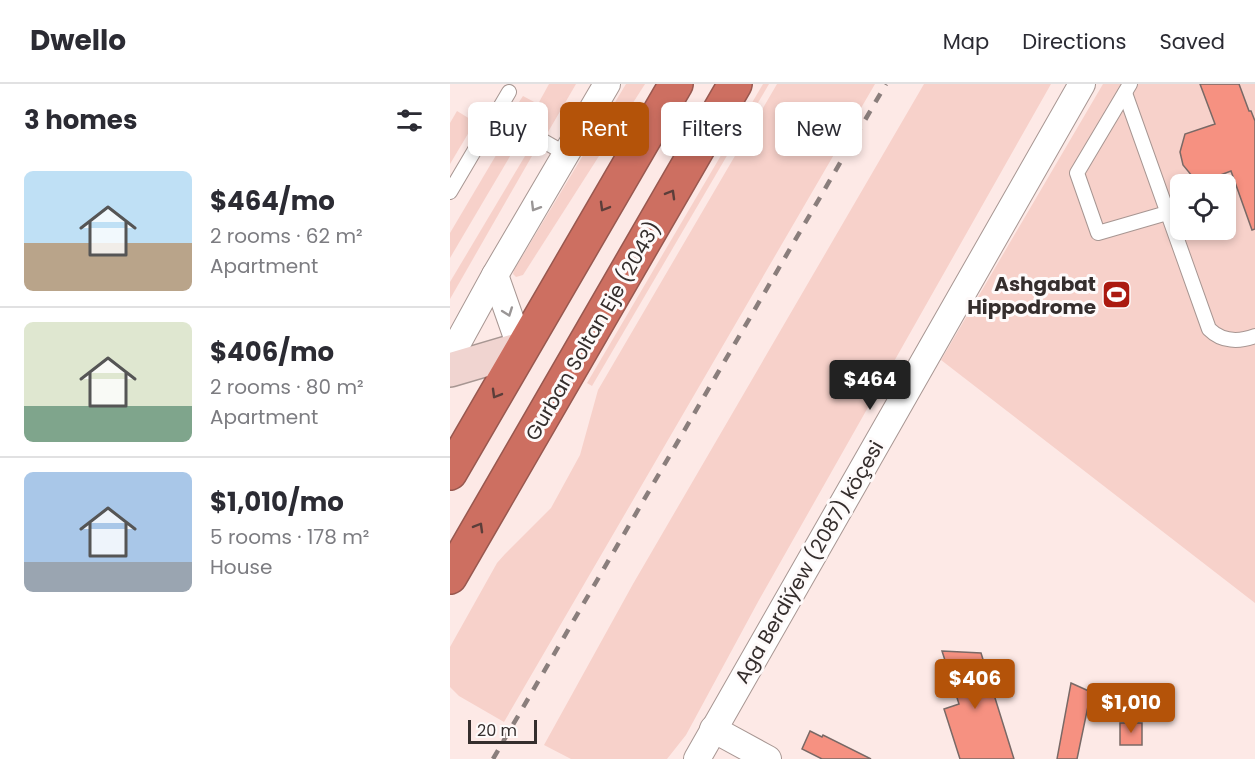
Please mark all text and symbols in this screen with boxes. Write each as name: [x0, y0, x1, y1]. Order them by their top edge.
text: Dwello: [30, 21, 126, 60]
text: Map: [943, 27, 989, 56]
text: Directions: [1022, 27, 1126, 56]
text: Saved: [1159, 27, 1225, 56]
text: 3 homes: [24, 102, 137, 138]
chip: Buy: [468, 102, 548, 156]
chip: Rent: [560, 102, 649, 156]
chip: Filters: [661, 102, 763, 156]
chip: New: [775, 102, 862, 156]
icon: filters: [393, 104, 426, 137]
map controls: [1170, 174, 1236, 240]
button: locate: [1170, 174, 1236, 240]
text: $464/mo: [210, 183, 335, 219]
one-way arrow: [664, 190, 676, 200]
icon: home: [72, 195, 144, 267]
one-way arrow: [531, 201, 542, 211]
one-way arrow: [600, 201, 611, 211]
street label: Gurban Soltan Eje (2043): [519, 216, 667, 446]
text: 2 rooms · 62 m²: [210, 222, 363, 250]
text: Apartment: [210, 252, 318, 280]
place label: Ashgabat Hippodrome: [967, 270, 1096, 321]
sports icon: Ashgabat Hippodrome: [1101, 279, 1133, 311]
one-way arrow: [501, 306, 514, 317]
text: $406/mo: [210, 334, 334, 370]
icon: home: [72, 346, 144, 418]
pin: $464: [834, 360, 906, 411]
text: $464: [844, 365, 896, 393]
text: 2 rooms · 80 m²: [210, 373, 364, 401]
one-way arrow: [491, 388, 503, 398]
text: Apartment: [210, 403, 318, 431]
street label: Aga Berdiýew (2087) köçesi: [728, 436, 890, 688]
text: $1,010/mo: [210, 484, 344, 520]
icon: home: [72, 496, 144, 568]
text: 5 rooms · 178 m²: [210, 523, 369, 551]
one-way arrow: [472, 523, 484, 533]
text: House: [210, 553, 272, 581]
pin: $406: [939, 659, 1011, 710]
text: $406: [949, 664, 1001, 692]
pin: $1,010: [1082, 683, 1180, 734]
text: $1,010: [1101, 688, 1161, 716]
scale bar: [468, 717, 537, 744]
text: 20 m: [477, 719, 517, 742]

